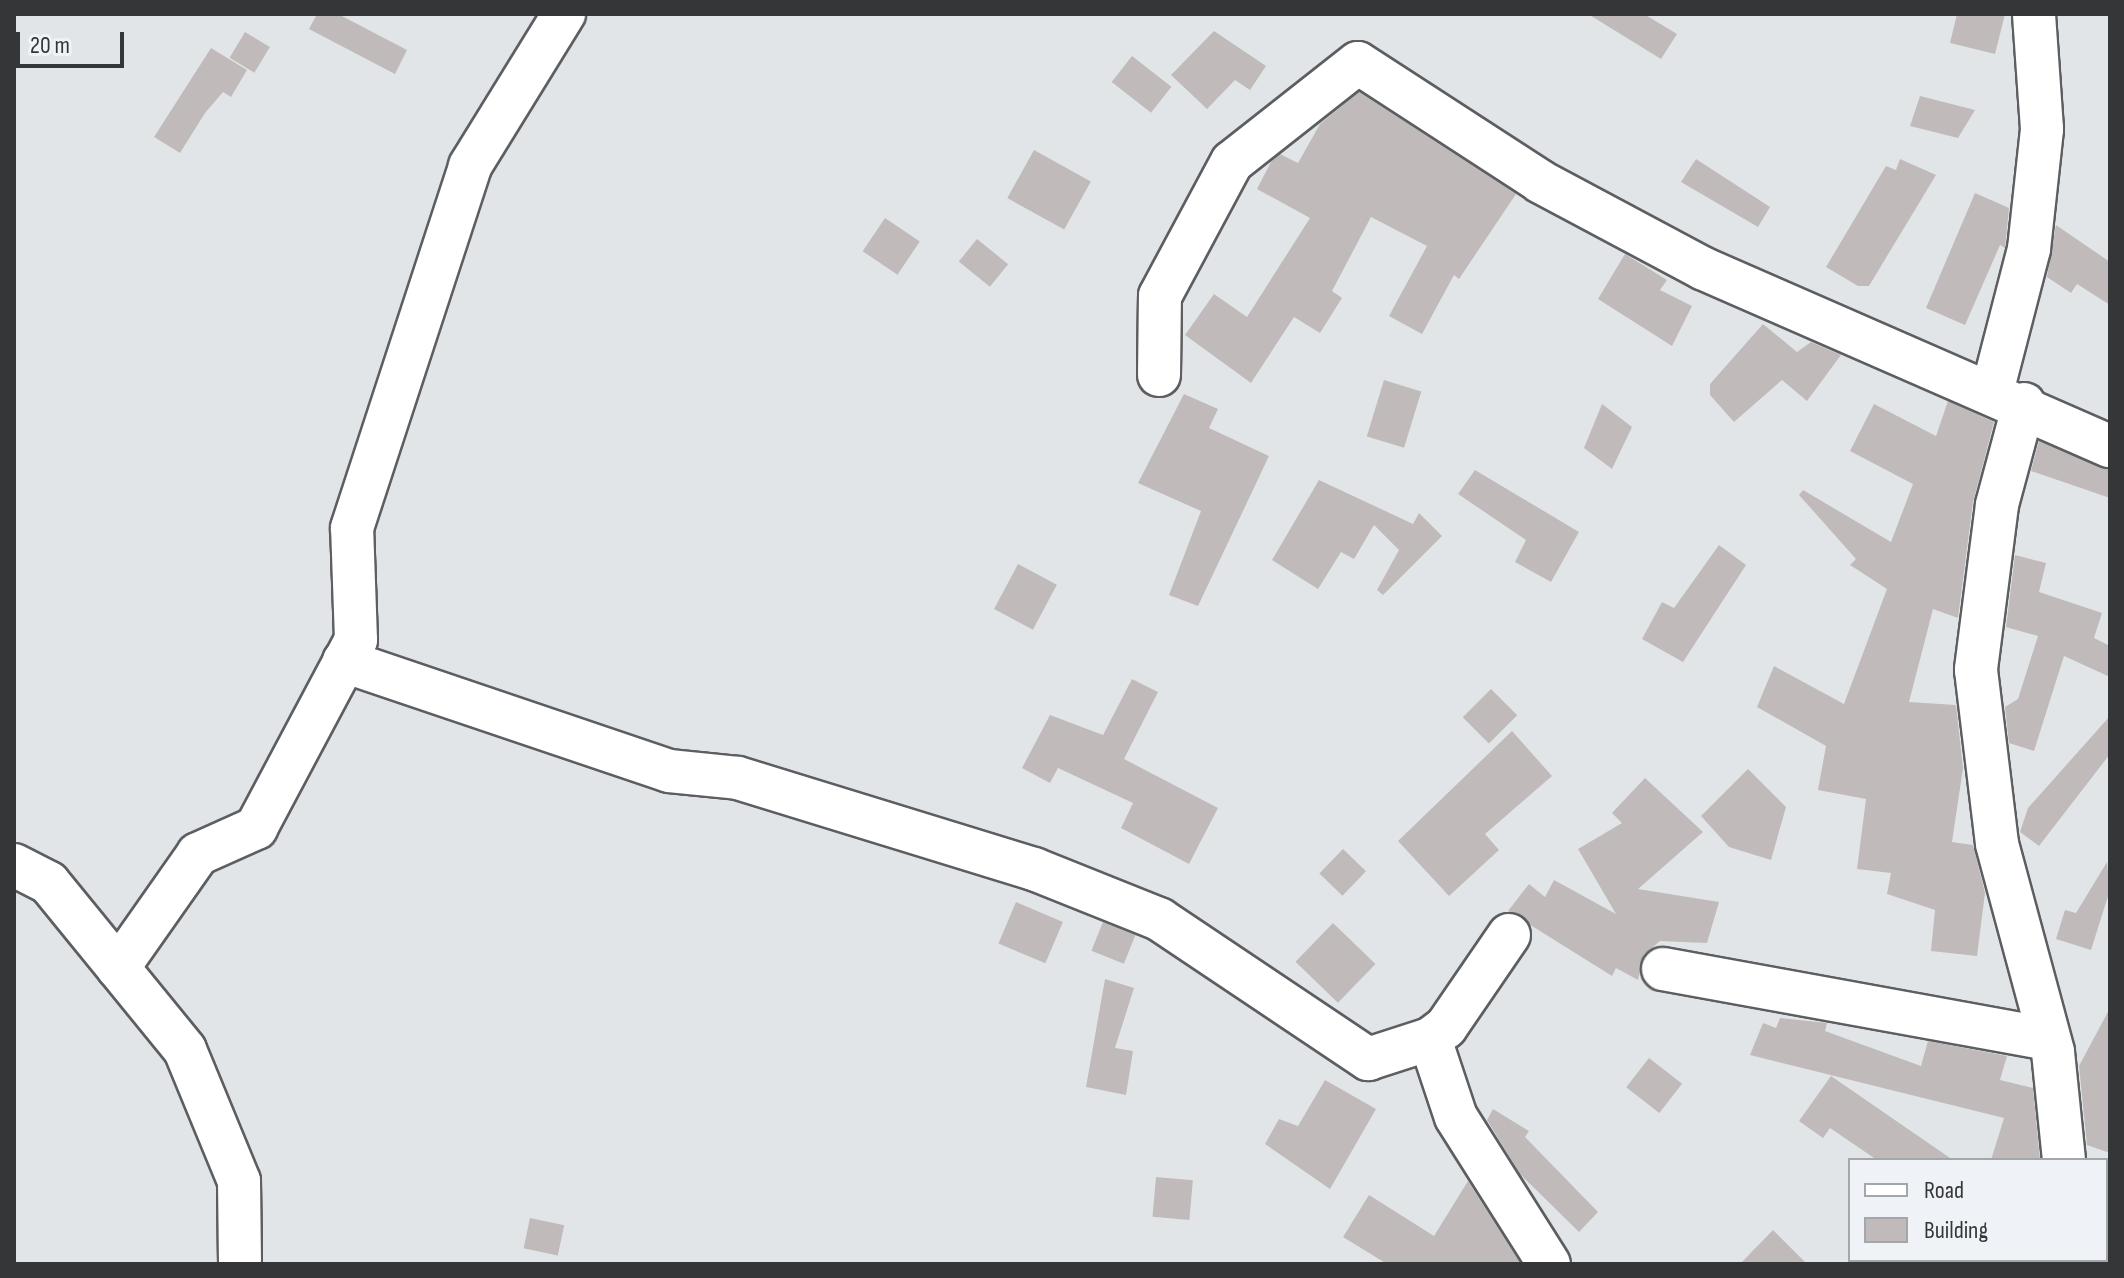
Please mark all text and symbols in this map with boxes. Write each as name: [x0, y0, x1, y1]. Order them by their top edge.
scale bar: [20, 16, 128, 66]
text: 20 m: [30, 31, 70, 60]
legend: [1848, 1158, 2108, 1262]
text: Road: [1924, 1176, 1964, 1205]
text: Building: [1924, 1216, 1988, 1245]

